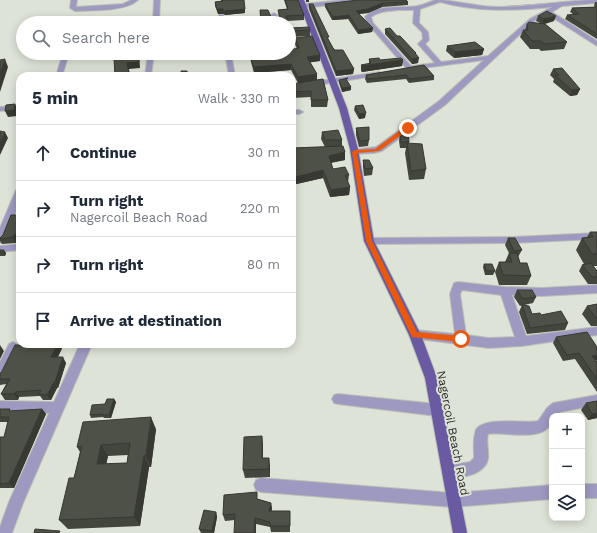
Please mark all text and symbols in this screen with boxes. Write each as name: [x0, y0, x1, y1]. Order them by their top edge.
search box: [16, 16, 296, 60]
icon: search: [30, 27, 52, 49]
text: Search here: [62, 29, 150, 47]
text: 5 min: [32, 88, 78, 108]
text: Walk · 330 m: [198, 91, 280, 106]
route end: [399, 119, 417, 137]
icon: ahead: [32, 142, 54, 164]
text: Continue: [70, 144, 137, 162]
text: 30 m: [248, 145, 280, 160]
text: Turn right: [70, 192, 143, 210]
icon: right: [32, 198, 54, 220]
text: 220 m: [240, 201, 280, 216]
text: Nagercoil Beach Road: [70, 210, 208, 225]
icon: right: [32, 254, 54, 276]
text: Turn right: [70, 256, 143, 274]
text: 80 m: [247, 257, 280, 272]
icon: arrive: [32, 310, 54, 332]
text: Arrive at destination: [70, 312, 222, 330]
route start: [452, 330, 470, 348]
street label: Nagercoil Beach Road: [434, 369, 472, 497]
map controls: [549, 413, 585, 521]
button: +: [549, 413, 585, 449]
button: −: [549, 449, 585, 485]
button: layers: [549, 485, 585, 521]

